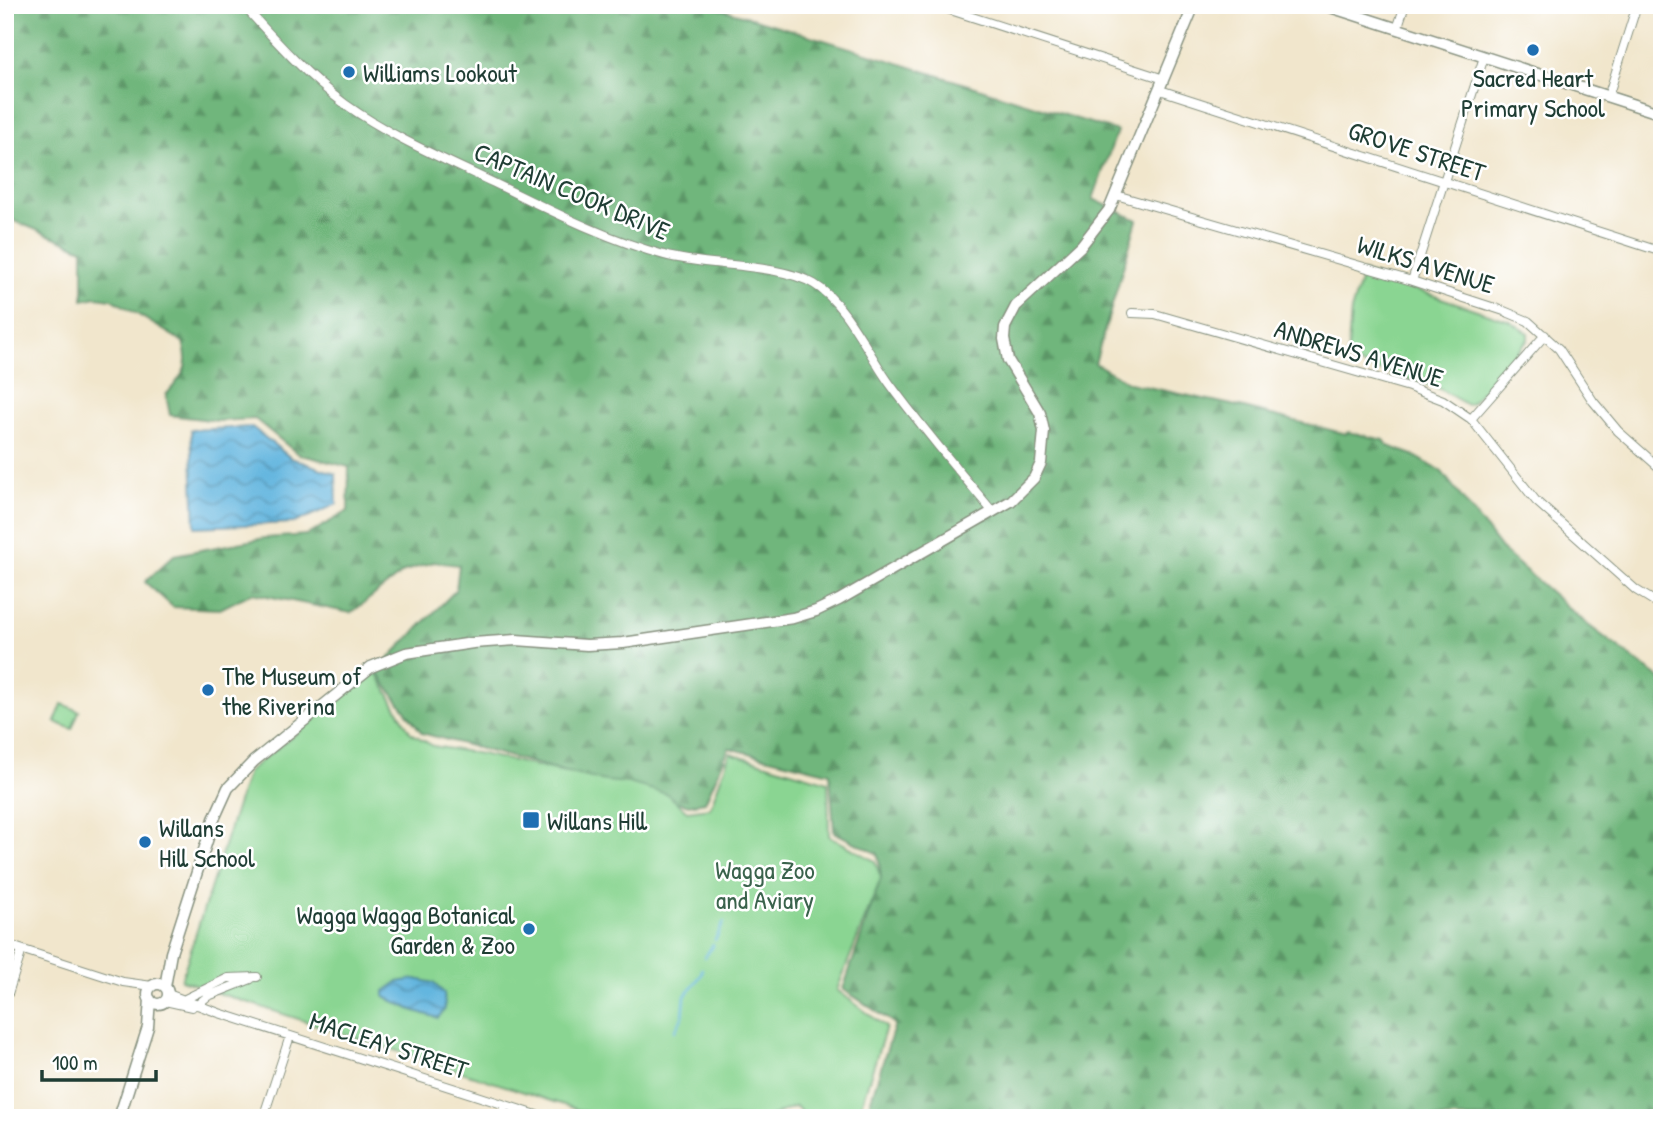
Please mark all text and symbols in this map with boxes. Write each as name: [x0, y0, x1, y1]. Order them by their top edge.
marker: Sacred Heart Primary School: [1525, 42, 1541, 58]
place label: Williams Lookout: [363, 55, 518, 90]
place label: Sacred Heart Primary School: [1461, 60, 1605, 125]
marker: Williams Lookout: [341, 64, 357, 80]
street label: GROVE STREET: [1344, 112, 1491, 190]
street label: CAPTAIN COOK DRIVE: [469, 134, 676, 248]
street label: WILKS AVENUE: [1353, 227, 1499, 302]
street label: ANDREWS AVENUE: [1270, 311, 1448, 395]
place label: The Museum of the Riverina: [222, 658, 362, 723]
marker: The Museum of the Riverina: [200, 682, 216, 698]
place label: Willans Hill: [547, 803, 648, 838]
place label: Willans Hill School: [159, 810, 255, 875]
marker: Willans Hill: [521, 810, 541, 830]
marker: Willans Hill School: [137, 834, 153, 850]
park label: Wagga Zoo and Aviary: [715, 852, 815, 917]
place label: Wagga Wagga Botanical Garden & Zoo: [296, 897, 515, 962]
marker: Wagga Wagga Botanical Garden & Zoo: [521, 921, 537, 937]
street label: MACLEAY STREET: [305, 1003, 474, 1087]
scale bar: [42, 1039, 156, 1083]
text: 100 m: [52, 1048, 98, 1077]

